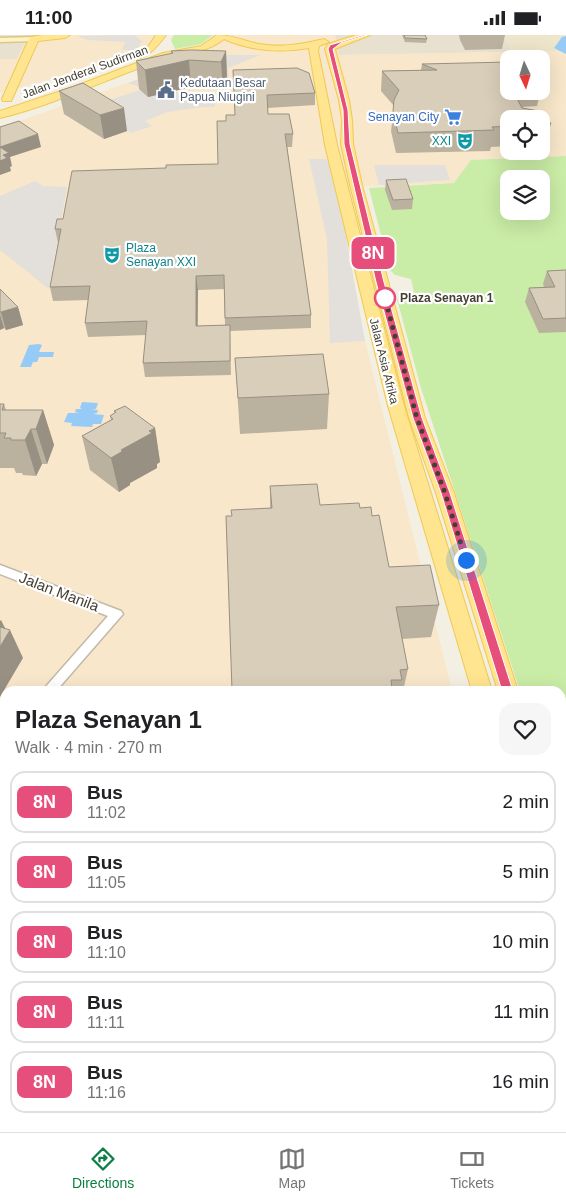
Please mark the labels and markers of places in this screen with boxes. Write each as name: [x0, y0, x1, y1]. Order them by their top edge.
place label: Kedutaan Besar Papua Niugini: [180, 76, 266, 104]
public building icon: Kedutaan Besar Papua Niugini: [156, 80, 176, 100]
supermarket icon: Senayan City: [443, 107, 463, 127]
place label: Senayan City: [368, 110, 439, 124]
theatre icon: XXI: [455, 131, 475, 151]
place label: XXI: [432, 134, 451, 148]
place label: Plaza Senayan XXI: [126, 241, 196, 269]
theatre icon: Plaza Senayan XXI: [102, 245, 122, 265]
marker: Plaza Senayan 1: [374, 287, 396, 309]
place label: Plaza Senayan 1: [400, 291, 494, 305]

